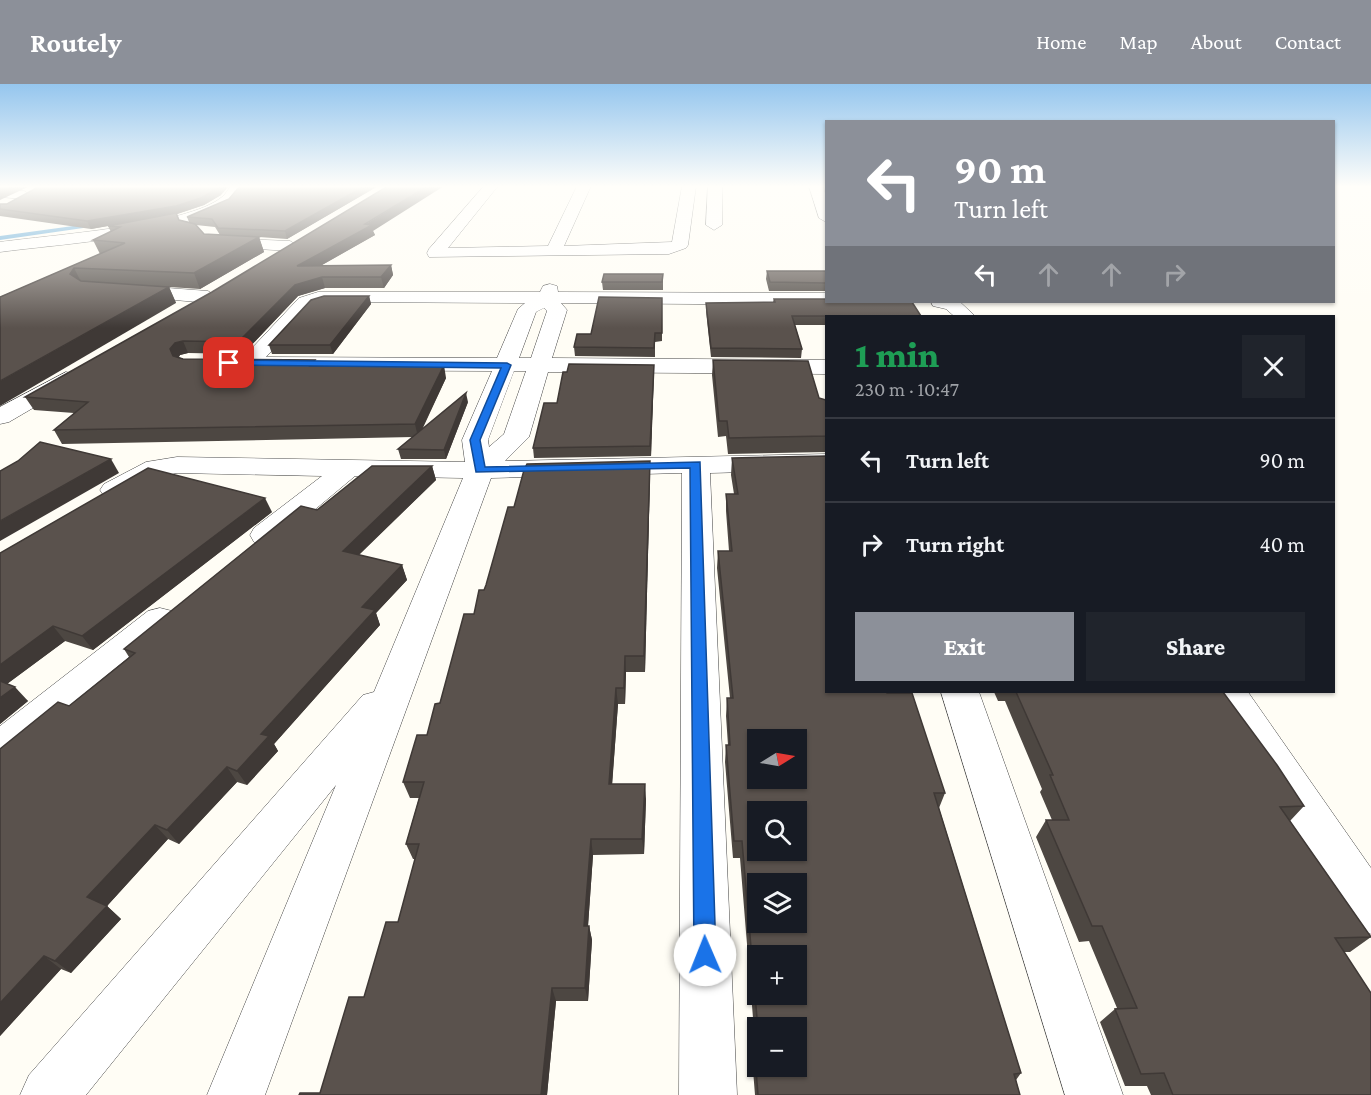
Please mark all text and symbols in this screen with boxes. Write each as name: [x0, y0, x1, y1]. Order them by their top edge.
text: Routely: [30, 27, 122, 58]
text: Home: [1036, 30, 1086, 54]
text: Map: [1119, 30, 1158, 54]
text: About: [1191, 30, 1242, 54]
text: Contact: [1275, 30, 1341, 54]
icon: left: [855, 144, 933, 222]
text: 90 m: [954, 145, 1046, 192]
text: Turn left: [954, 194, 1048, 224]
icon: left: [969, 258, 1002, 291]
icon: ahead: [1032, 258, 1065, 291]
icon: ahead: [1095, 258, 1128, 291]
icon: right: [1158, 258, 1191, 291]
text: 1 min: [855, 335, 939, 375]
button: close: [1242, 335, 1305, 398]
pin: [203, 337, 254, 388]
icon: arrive: [212, 346, 245, 379]
text: 230 m · 10:47: [855, 378, 959, 400]
icon: left: [855, 444, 888, 477]
text: Turn left: [906, 448, 989, 473]
text: 90 m: [1260, 448, 1305, 473]
icon: right: [855, 528, 888, 561]
text: Turn right: [906, 532, 1004, 557]
text: 40 m: [1260, 532, 1305, 557]
button: Exit: [855, 612, 1074, 681]
button: Share: [1086, 612, 1305, 681]
north arrow: [747, 729, 807, 789]
map controls: [747, 729, 807, 1077]
button: search: [747, 801, 807, 861]
button: layers: [747, 873, 807, 933]
position arrow: [673, 923, 737, 987]
button: +: [747, 945, 807, 1005]
button: −: [747, 1017, 807, 1077]

